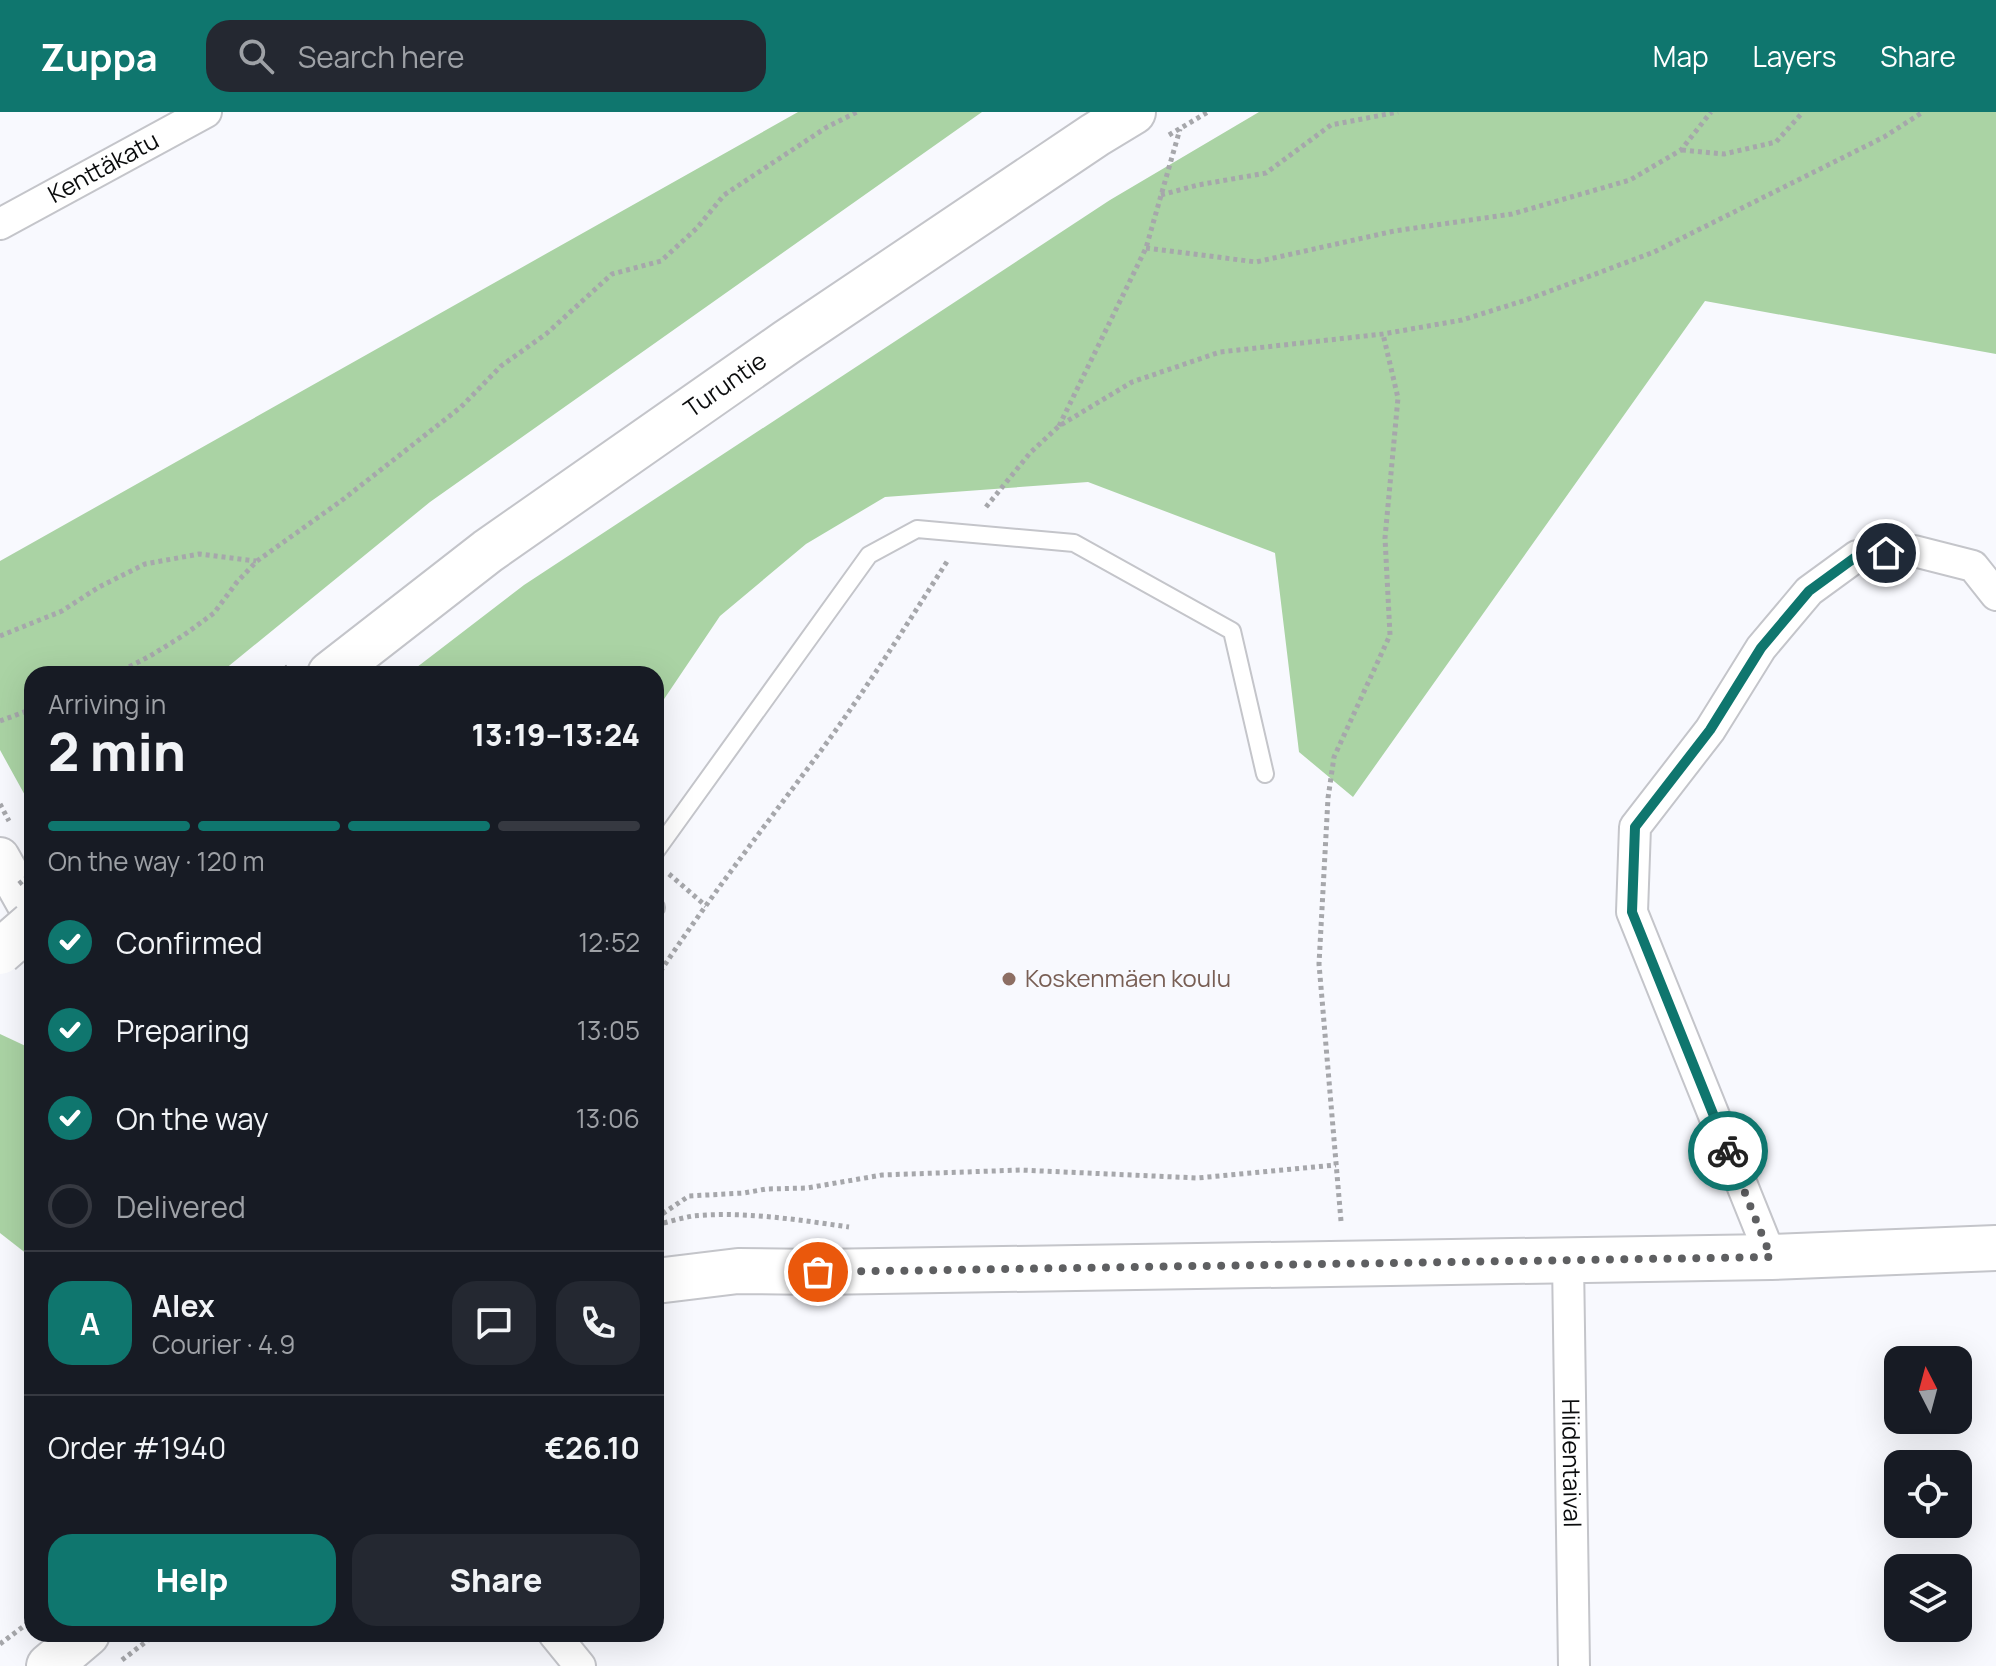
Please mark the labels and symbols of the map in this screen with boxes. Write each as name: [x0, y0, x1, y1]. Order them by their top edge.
street label: Kenttäkatu: [42, 123, 164, 210]
street label: Turuntie: [677, 343, 773, 424]
pin: [1852, 519, 1920, 587]
place label: Koskenmäen koulu: [1025, 961, 1231, 994]
marker: Koskenmäen koulu: [1000, 970, 1018, 988]
courier: [1688, 1111, 1768, 1191]
pin: [784, 1238, 852, 1306]
north arrow: [1884, 1346, 1972, 1434]
street label: Hiidentaival: [1555, 1398, 1590, 1528]

